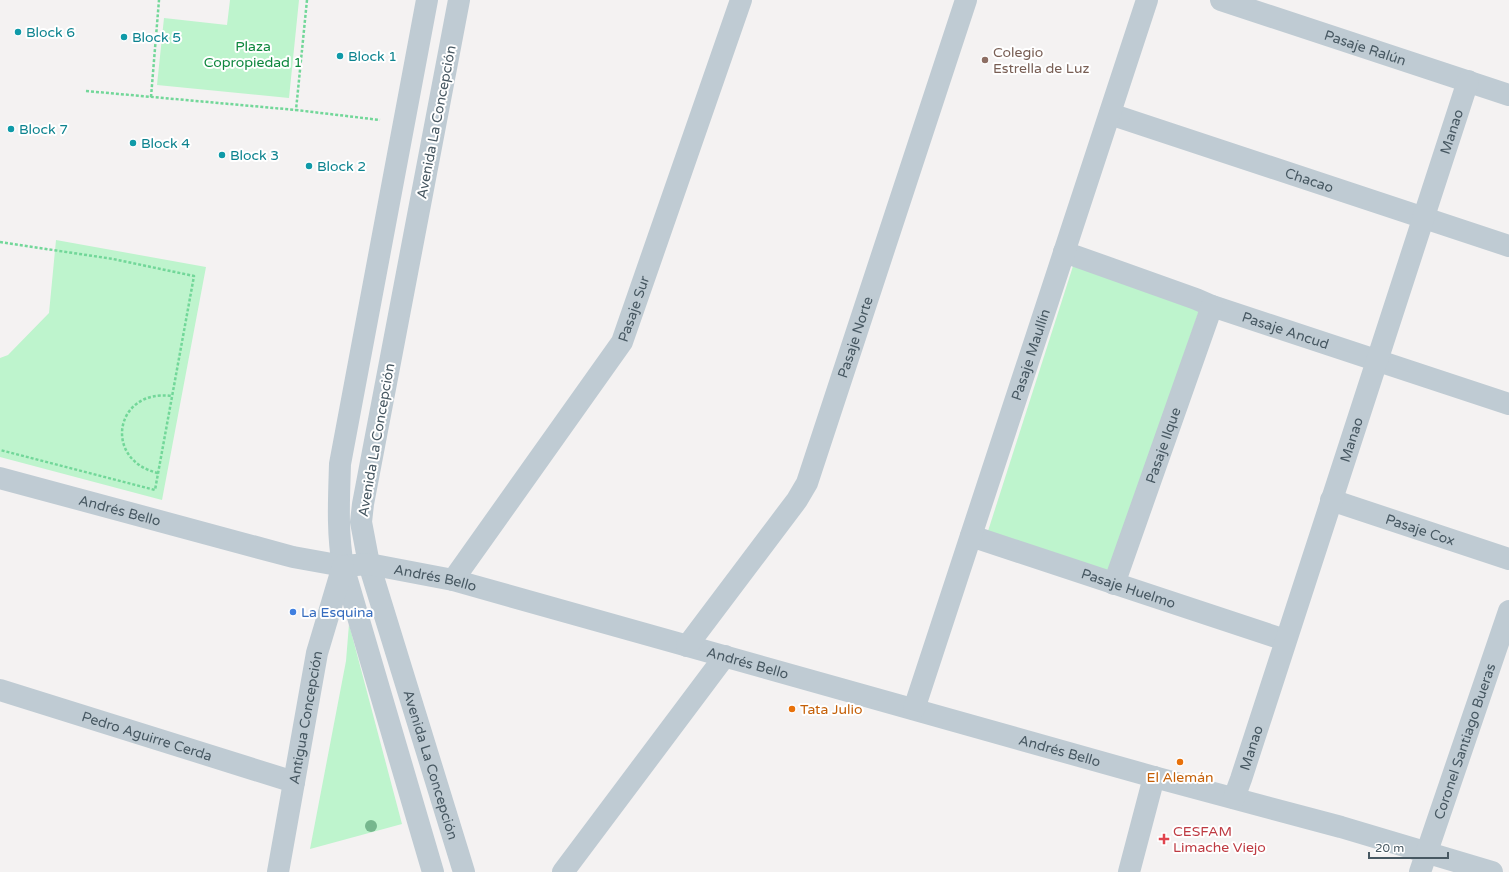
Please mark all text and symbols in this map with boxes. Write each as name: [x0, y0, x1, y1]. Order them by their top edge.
place label: Block 6: [26, 24, 75, 41]
marker: Block 6: [13, 27, 23, 37]
street label: Pasaje Ralún: [1322, 27, 1408, 69]
place label: Block 5: [132, 29, 181, 46]
marker: Block 5: [119, 32, 129, 42]
park label: Plaza Copropiedad 1: [204, 38, 302, 71]
street label: Avenida La Concepción: [413, 44, 460, 200]
place label: Colegio Estrella de Luz: [993, 44, 1089, 77]
place label: Block 1: [348, 48, 397, 65]
marker: Block 1: [335, 51, 345, 61]
marker: Colegio Estrella de Luz: [980, 55, 990, 65]
street label: Manao: [1437, 107, 1467, 156]
place label: Block 7: [19, 121, 68, 138]
marker: Block 7: [6, 124, 16, 134]
place label: Block 4: [141, 135, 190, 152]
marker: Block 4: [128, 138, 138, 148]
place label: Block 3: [230, 147, 279, 164]
marker: Block 3: [217, 150, 227, 160]
place label: Block 2: [317, 158, 366, 175]
marker: Block 2: [304, 161, 314, 171]
street label: Chacao: [1283, 165, 1336, 196]
street label: Pasaje Sur: [615, 273, 654, 344]
street label: Pasaje Norte: [834, 294, 877, 380]
street label: Pasaje Maullín: [1008, 307, 1054, 403]
street label: Pasaje Ancud: [1240, 308, 1331, 353]
street label: Avenida La Concepción: [355, 362, 398, 518]
street label: Pasaje Ilque: [1142, 405, 1185, 486]
street label: Manao: [1337, 415, 1367, 465]
street label: Andrés Bello: [77, 492, 163, 530]
street label: Pasaje Cox: [1383, 511, 1457, 549]
street label: Andrés Bello: [392, 561, 479, 595]
street label: Pasaje Huelmo: [1079, 565, 1178, 612]
place label: La Esquina: [301, 604, 373, 621]
marker: La Esquina: [288, 607, 298, 617]
street label: Andrés Bello: [705, 644, 790, 683]
street label: Antigua Concepción: [286, 649, 326, 786]
street label: Coronel Santiago Bueras: [1431, 661, 1500, 822]
street label: Avenida La Concepción: [399, 688, 462, 842]
place label: Tata Julio: [800, 701, 863, 718]
marker: Tata Julio: [787, 704, 797, 714]
street label: Pedro Aguirre Cerda: [79, 708, 214, 765]
street label: Manao: [1236, 723, 1267, 773]
street label: Andrés Bello: [1017, 731, 1102, 771]
marker: El Alemán: [1175, 757, 1185, 767]
place label: El Alemán: [1146, 769, 1214, 786]
place label: CESFAM Limache Viejo: [1173, 823, 1266, 856]
marker: CESFAM Limache Viejo: [1158, 833, 1170, 845]
scale bar: [1369, 834, 1448, 860]
text: 20 m: [1375, 841, 1404, 855]

